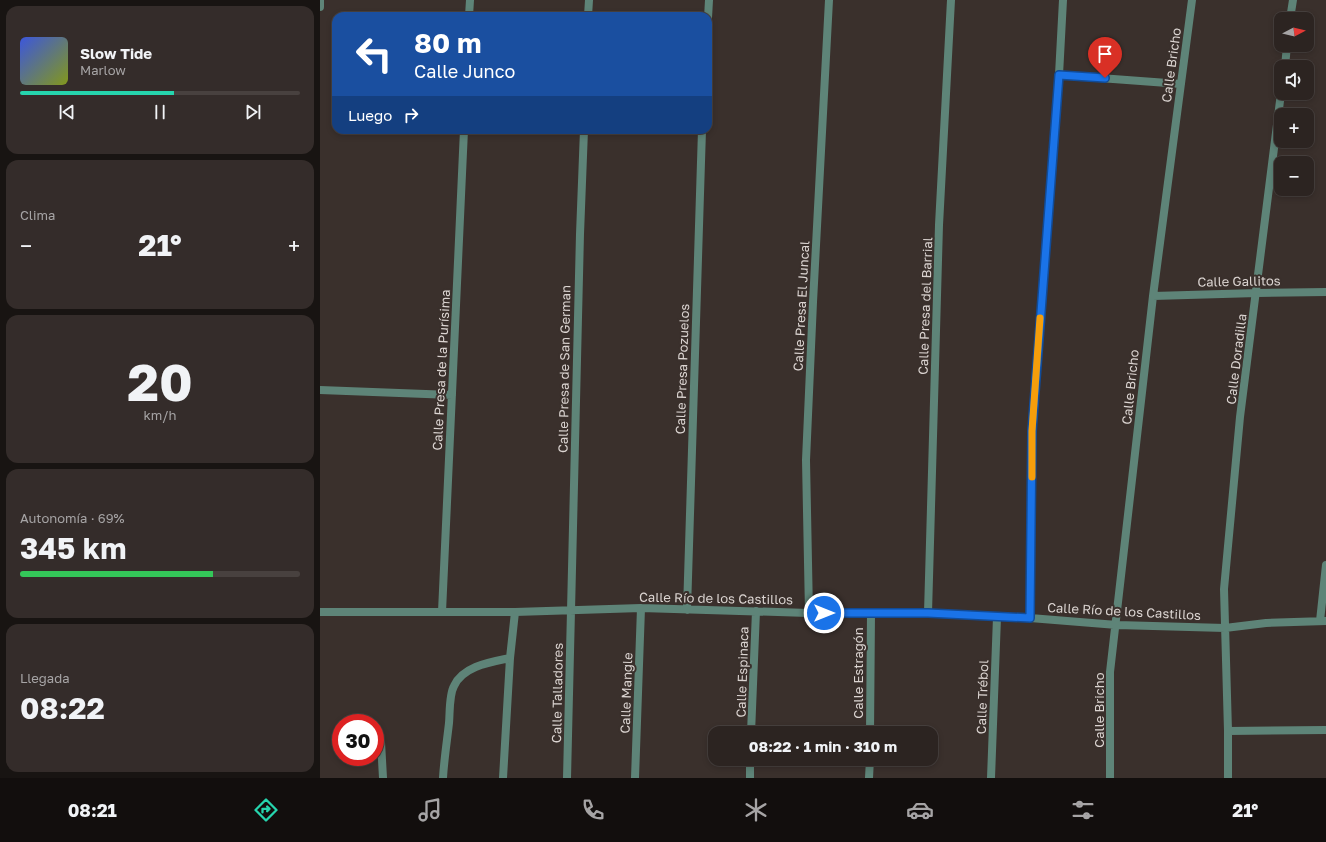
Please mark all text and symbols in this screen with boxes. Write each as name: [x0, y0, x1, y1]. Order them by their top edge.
north arrow: [1274, 12, 1314, 52]
map controls: [1274, 12, 1314, 196]
text: 80 m: [414, 26, 482, 59]
street label: Calle Bricho: [1158, 26, 1184, 103]
icon: left: [348, 28, 400, 80]
pin: [1088, 37, 1122, 78]
icon: arrive: [1094, 43, 1116, 65]
text: Slow Tide: [80, 44, 152, 62]
text: Calle Junco: [414, 60, 515, 82]
button: sound: [1274, 60, 1314, 100]
text: Marlow: [80, 62, 126, 78]
icon: previous: [56, 101, 78, 123]
icon: pause: [149, 101, 171, 123]
icon: next: [242, 101, 264, 123]
icon: right: [400, 104, 422, 126]
text: Luego: [348, 106, 392, 124]
button: +: [1274, 108, 1314, 148]
button: −: [1274, 156, 1314, 196]
text: Clima: [20, 207, 55, 223]
text: 21°: [138, 227, 182, 263]
text: −: [20, 232, 32, 259]
text: +: [288, 232, 300, 259]
street label: Calle Presa del Barrial: [915, 237, 935, 375]
street label: Calle Presa El Juncal: [790, 240, 812, 372]
street label: Calle Gallitos: [1197, 272, 1281, 290]
street label: Calle Presa de San German: [555, 285, 573, 453]
street label: Calle Presa de la Purísima: [429, 289, 453, 451]
street label: Calle Presa Pozuelos: [672, 303, 692, 435]
street label: Calle Doradilla: [1222, 313, 1250, 405]
street label: Calle Bricho: [1118, 349, 1142, 425]
text: 20: [127, 350, 193, 412]
text: km/h: [143, 407, 177, 423]
text: Autonomía · 69%: [20, 510, 125, 526]
text: 345 km: [20, 530, 127, 566]
street label: Calle Río de los Castillos: [639, 589, 793, 607]
position arrow: [803, 592, 845, 634]
street label: Calle Río de los Castillos: [1047, 599, 1201, 623]
street label: Calle Espinaca: [732, 626, 752, 718]
street label: Calle Estragón: [850, 627, 866, 719]
street label: Calle Talladores: [548, 643, 566, 743]
street label: Calle Mangle: [617, 652, 635, 734]
street label: Calle Trébol: [973, 659, 991, 735]
text: Llegada: [20, 670, 70, 686]
street label: Calle Bricho: [1091, 672, 1107, 748]
text: 08:22: [20, 690, 105, 726]
speed limit sign: 30: [332, 714, 384, 766]
text: 08:22 · 1 min · 310 m: [749, 737, 897, 755]
icon: directions: [252, 796, 280, 824]
icon: music: [416, 796, 444, 824]
icon: phone: [579, 796, 607, 824]
icon: climate: [742, 796, 770, 824]
icon: car: [906, 796, 934, 824]
icon: filters: [1069, 796, 1097, 824]
text: 08:21: [68, 799, 117, 821]
text: 21°: [1232, 799, 1258, 821]

